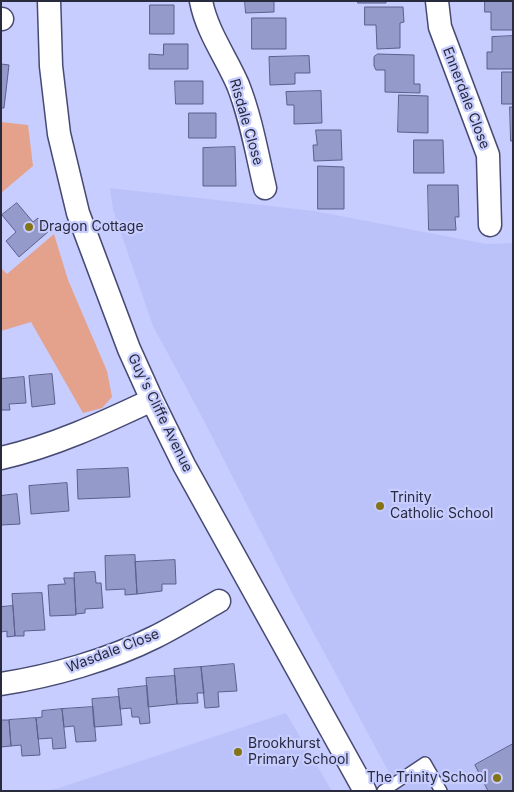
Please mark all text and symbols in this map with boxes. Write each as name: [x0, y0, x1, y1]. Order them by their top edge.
street label: Ennerdale Close: [439, 45, 493, 151]
street label: Risdale Close: [226, 77, 266, 167]
place label: Dragon Cottage: [39, 219, 144, 235]
marker: Dragon Cottage: [23, 221, 35, 233]
street label: Guy's Cliffe Avenue: [124, 351, 196, 475]
place label: Trinity Catholic School: [390, 490, 493, 522]
marker: Trinity Catholic School: [374, 500, 386, 512]
street label: Wasdale Close: [64, 626, 162, 676]
place label: Brookhurst Primary School: [248, 736, 349, 769]
marker: Brookhurst Primary School: [232, 746, 244, 758]
place label: The Trinity School: [367, 770, 487, 786]
marker: The Trinity School: [491, 772, 503, 784]

